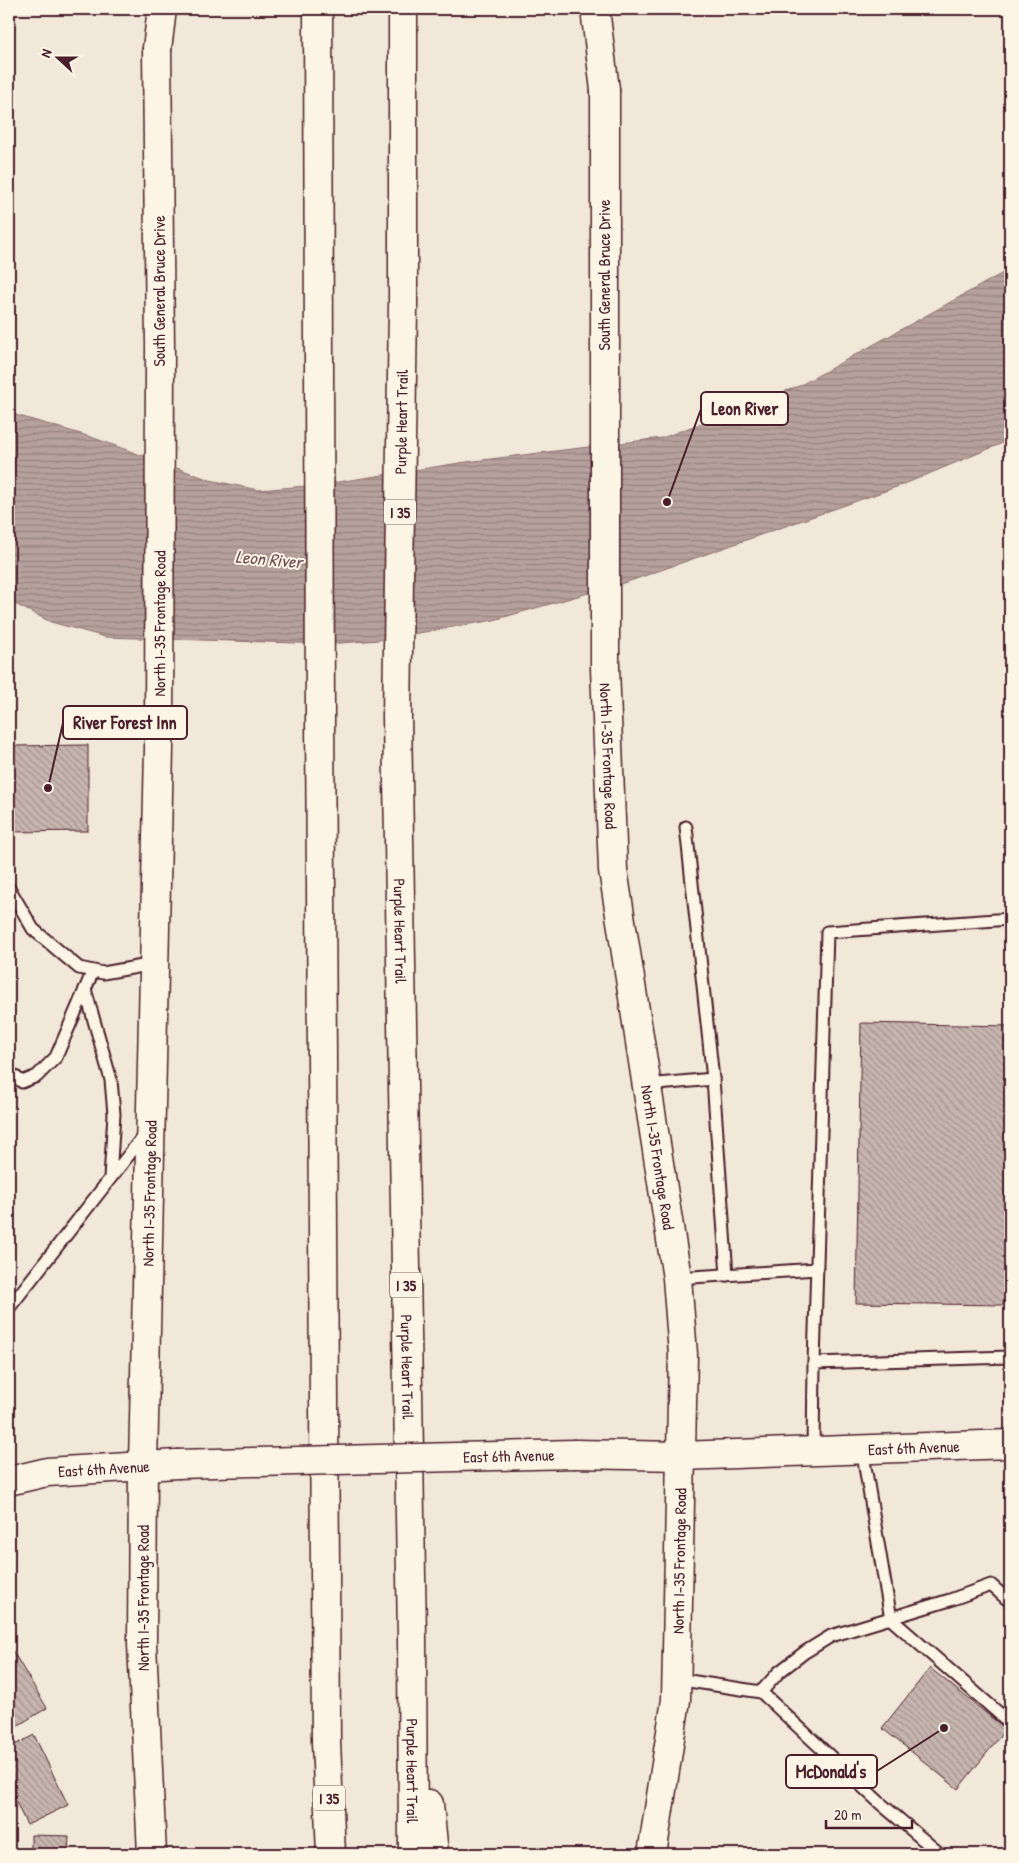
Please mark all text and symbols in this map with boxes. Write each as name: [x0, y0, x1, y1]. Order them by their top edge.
north arrow: [32, 32, 82, 82]
text: N: [35, 46, 56, 60]
street label: South General Bruce Drive: [593, 199, 615, 351]
street label: South General Bruce Drive: [148, 215, 170, 367]
street label: Purple Heart Trail: [389, 369, 413, 475]
callout: Leon River: [701, 392, 788, 425]
text: Leon River: [712, 396, 779, 421]
road number: I 35: [384, 500, 416, 524]
water label: Leon River: [235, 544, 305, 575]
street label: North I-35 Frontage Road: [148, 550, 170, 696]
street label: North I-35 Frontage Road: [595, 683, 622, 829]
callout: River Forest Inn: [63, 706, 187, 739]
text: River Forest Inn: [73, 710, 177, 735]
street label: Purple Heart Trail: [389, 878, 412, 984]
street label: North I-35 Frontage Road: [636, 1083, 680, 1231]
street label: North I-35 Frontage Road: [136, 1120, 162, 1267]
road number: I 35: [390, 1272, 422, 1298]
street label: Purple Heart Trail: [396, 1314, 419, 1420]
street label: East 6th Avenue: [868, 1435, 961, 1460]
street label: East 6th Avenue: [463, 1443, 556, 1468]
street label: East 6th Avenue: [57, 1455, 151, 1482]
street label: North I-35 Frontage Road: [667, 1488, 691, 1634]
street label: North I-35 Frontage Road: [132, 1525, 154, 1671]
street label: Purple Heart Trail: [401, 1718, 424, 1824]
callout: McDonald's: [786, 1755, 877, 1788]
text: McDonald's: [796, 1759, 866, 1784]
road number: I 35: [313, 1786, 345, 1810]
scale bar: [826, 1798, 913, 1830]
text: 20 m: [834, 1804, 861, 1825]

